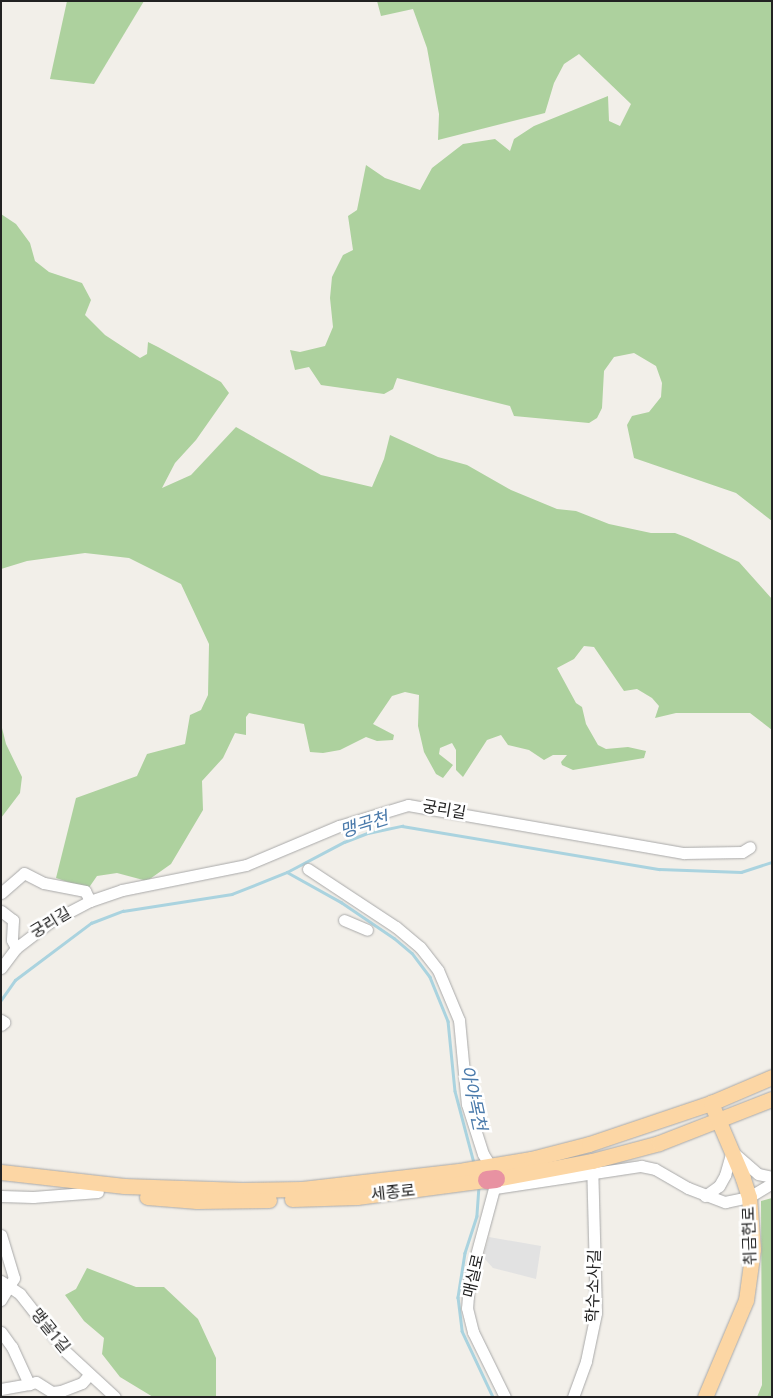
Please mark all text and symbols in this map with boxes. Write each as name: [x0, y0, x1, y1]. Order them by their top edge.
street label: 궁리길: [421, 797, 467, 823]
water label: 맹곡천: [337, 807, 391, 843]
street label: 궁리길: [27, 903, 75, 943]
water label: 아야목천: [456, 1063, 490, 1133]
street label: 세종로: [370, 1181, 416, 1205]
street label: 취금헌로: [739, 1206, 761, 1266]
street label: 학수소사길: [583, 1249, 605, 1323]
street label: 매실로: [460, 1252, 488, 1300]
street label: 맹골1길: [26, 1305, 74, 1357]

